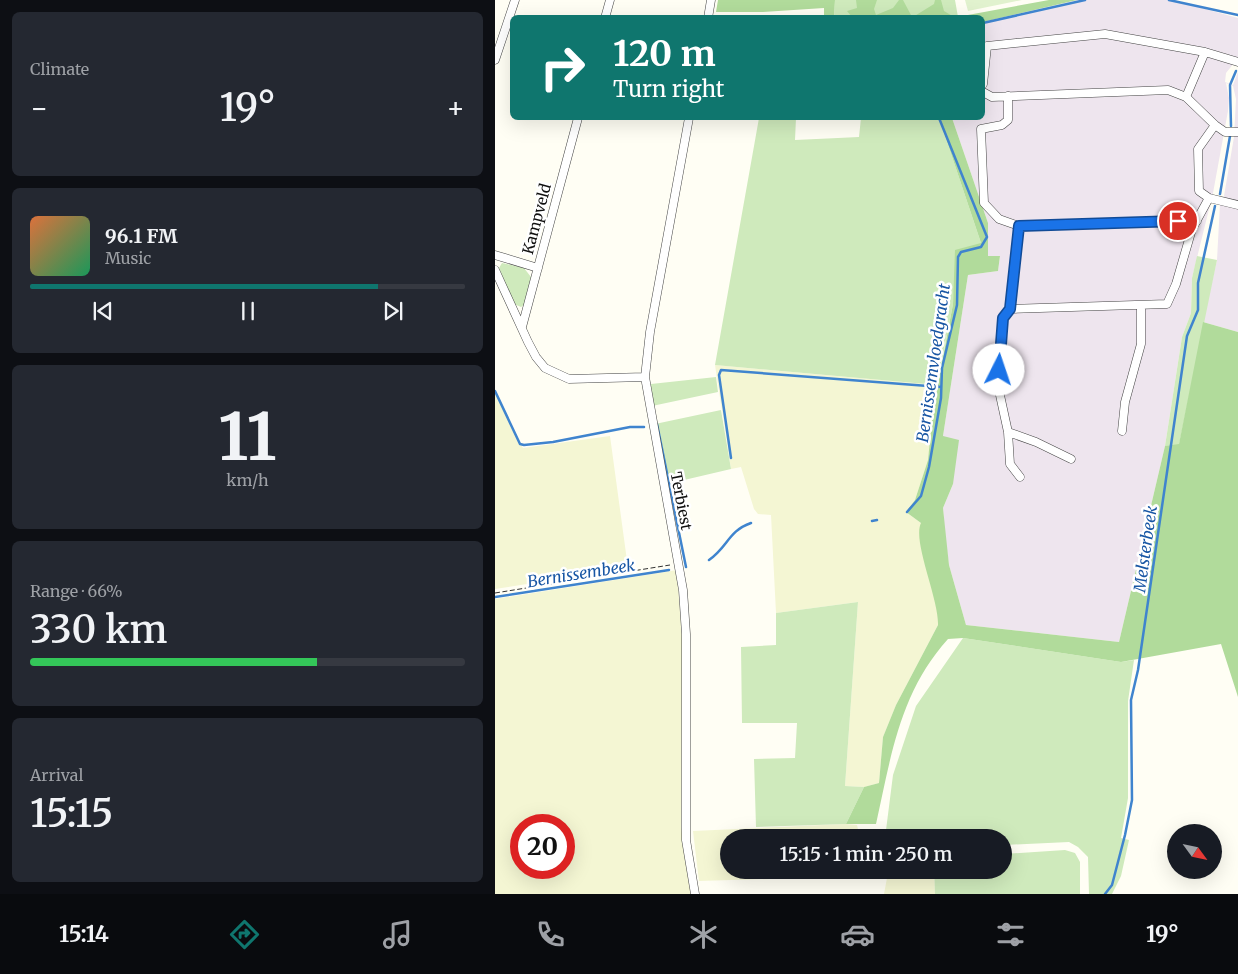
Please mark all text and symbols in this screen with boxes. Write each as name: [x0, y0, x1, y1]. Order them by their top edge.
text: 120 m: [613, 32, 716, 76]
icon: right: [530, 35, 595, 100]
text: Climate: [30, 59, 89, 79]
text: Turn right: [613, 75, 724, 103]
text: 19°: [220, 84, 275, 131]
text: −: [30, 90, 49, 126]
text: +: [446, 90, 465, 126]
street label: Kampveld: [518, 181, 555, 256]
pin: [1157, 200, 1199, 242]
icon: arrive: [1164, 207, 1192, 235]
text: 96.1 FM: [105, 224, 177, 248]
text: Music: [105, 248, 151, 268]
water label: Bernissemvloedgracht: [912, 282, 954, 444]
icon: previous: [89, 297, 117, 325]
icon: pause: [234, 297, 262, 325]
icon: next: [379, 297, 407, 325]
position arrow: [972, 343, 1024, 395]
text: 11: [218, 396, 277, 478]
text: km/h: [226, 470, 269, 490]
street label: Terbiest: [667, 470, 696, 532]
water label: Melsterbeek: [1129, 504, 1161, 595]
water label: Bernissembeek: [526, 555, 637, 591]
text: Range · 66%: [30, 581, 123, 601]
text: 330 km: [30, 606, 167, 653]
text: Arrival: [30, 765, 83, 785]
text: 15:15: [30, 790, 113, 837]
speed limit sign: 20: [510, 814, 575, 879]
north arrow: [1167, 824, 1223, 879]
map controls: [1167, 824, 1222, 879]
text: 15:15 · 1 min · 250 m: [779, 842, 953, 866]
icon: directions: [227, 917, 262, 952]
icon: music: [380, 917, 415, 952]
icon: phone: [533, 917, 568, 952]
icon: climate: [686, 917, 721, 952]
icon: car: [840, 917, 875, 952]
icon: filters: [993, 917, 1028, 952]
text: 15:14: [59, 920, 109, 948]
text: 19°: [1146, 920, 1179, 948]

